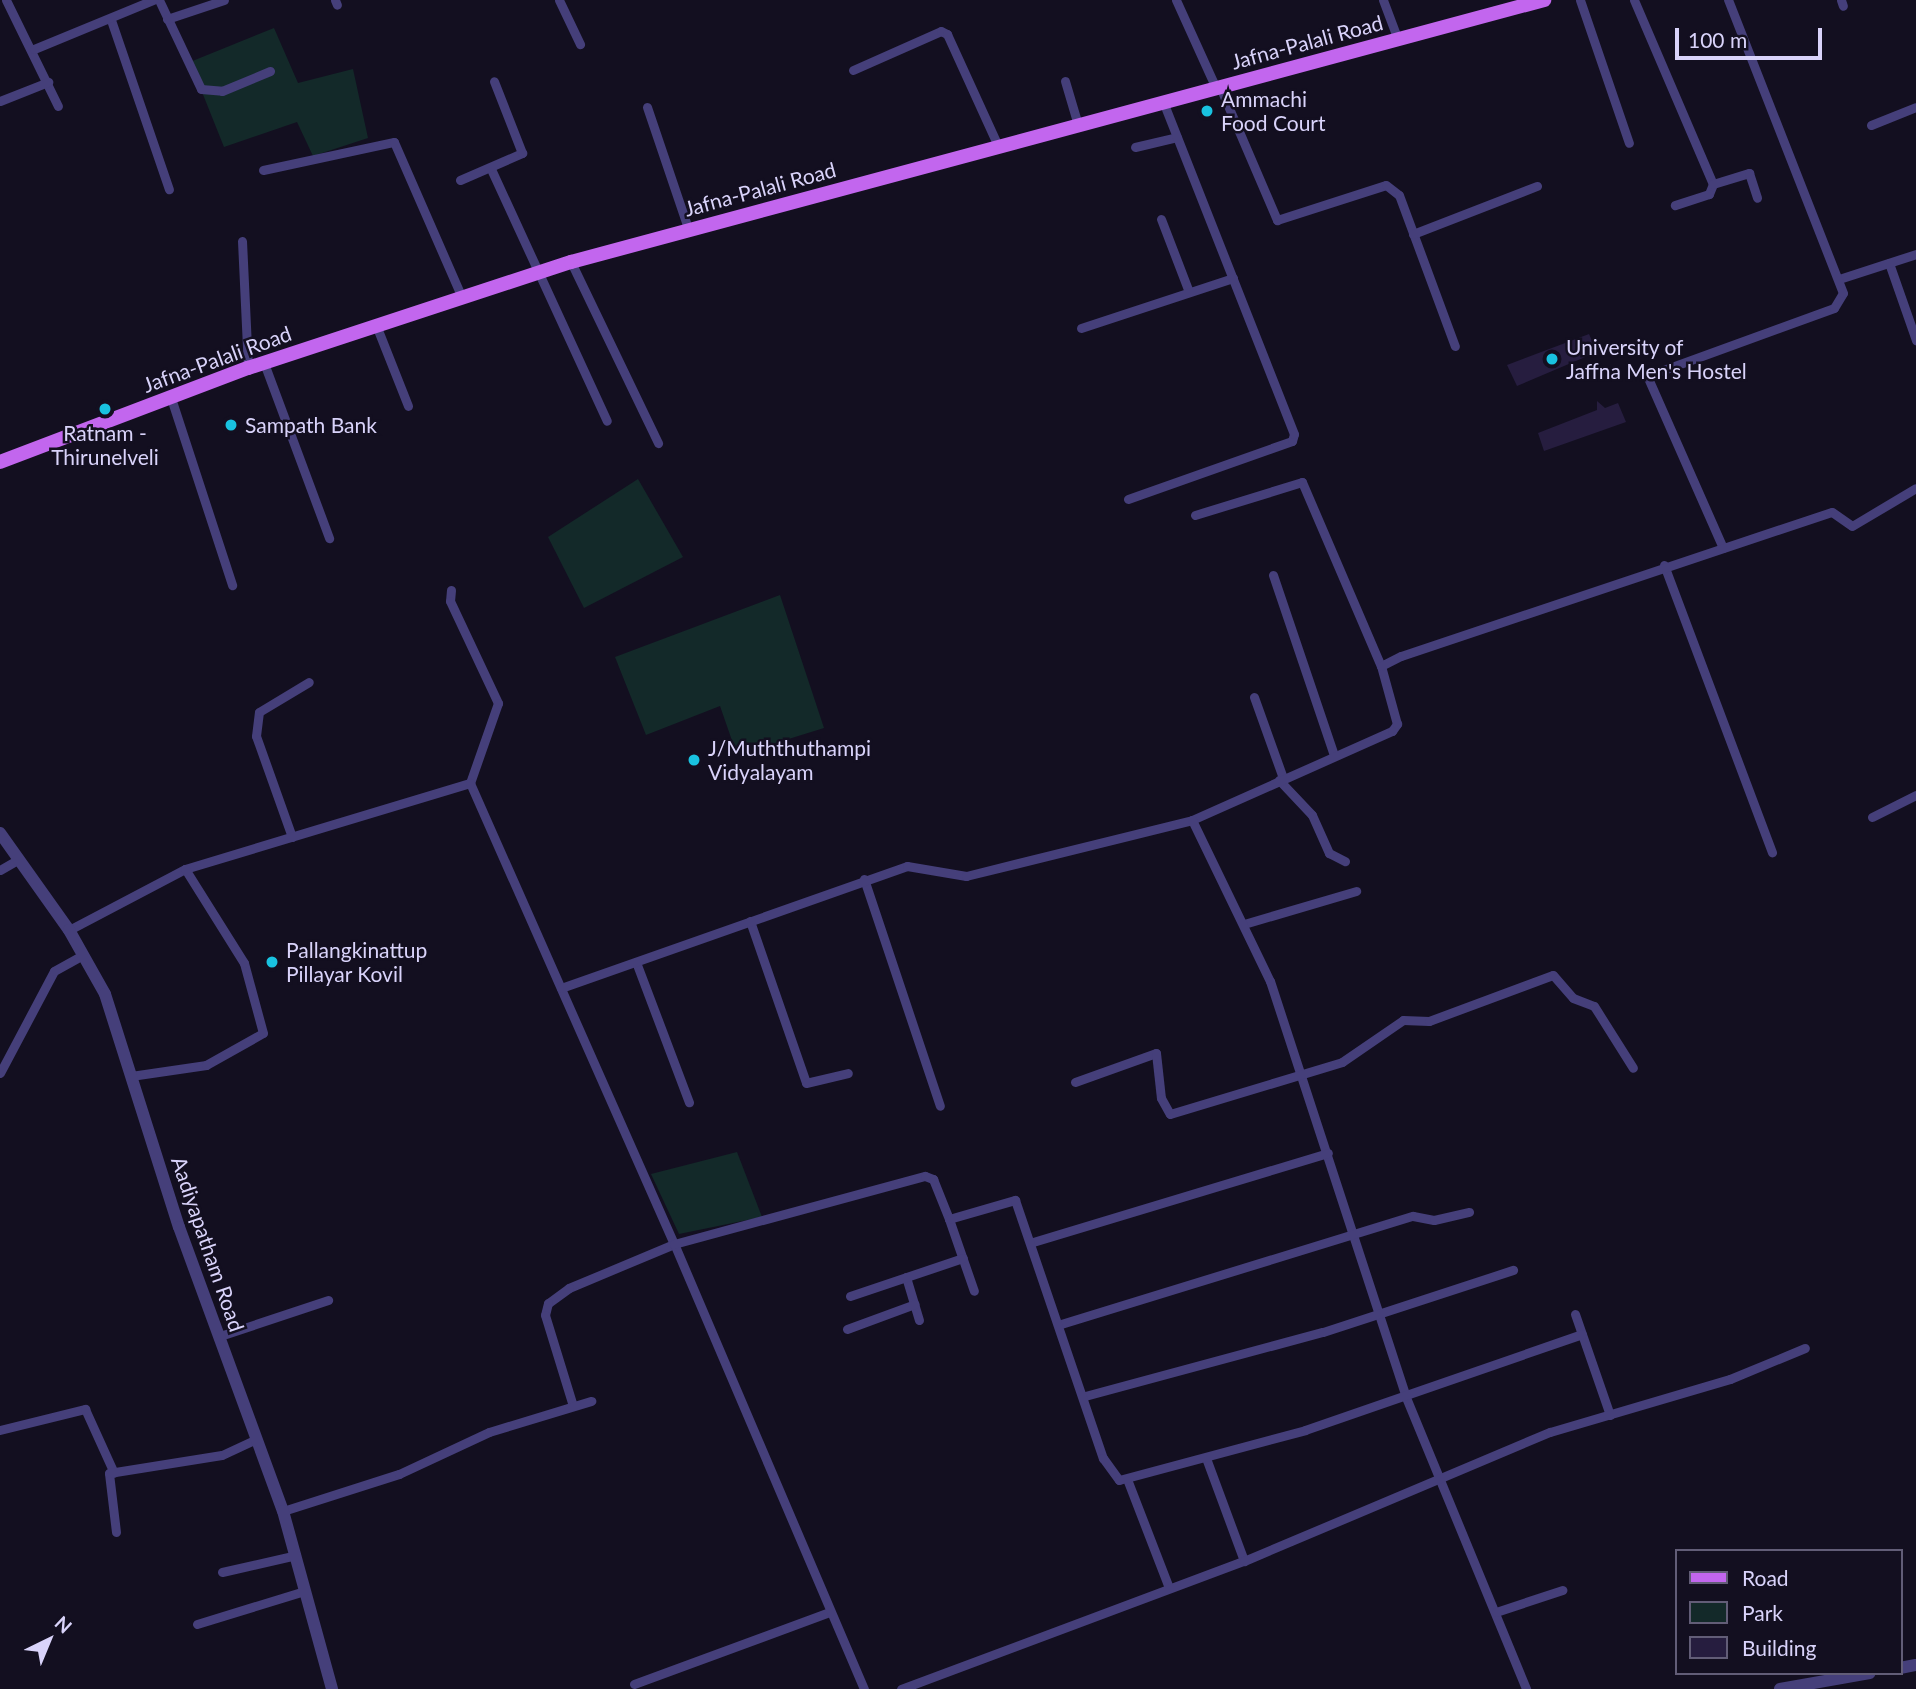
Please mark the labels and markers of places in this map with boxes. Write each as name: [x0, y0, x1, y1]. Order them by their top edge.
place label: Ammachi Food Court: [1221, 86, 1326, 136]
marker: Ammachi Food Court: [1199, 103, 1215, 119]
place label: University of Jaffna Men's Hostel: [1566, 334, 1747, 384]
marker: University of Jaffna Men's Hostel: [1544, 351, 1560, 367]
marker: Ratnam - Thirunelveli: [97, 401, 113, 417]
place label: Sampath Bank: [245, 412, 377, 438]
marker: Sampath Bank: [223, 417, 239, 433]
place label: Ratnam - Thirunelveli: [51, 420, 159, 470]
place label: J/Muththuthampi Vidyalayam: [708, 735, 871, 785]
marker: J/Muththuthampi Vidyalayam: [686, 752, 702, 768]
place label: Pallangkinattup Pillayar Kovil: [286, 937, 427, 987]
marker: Pallangkinattup Pillayar Kovil: [264, 954, 280, 970]

